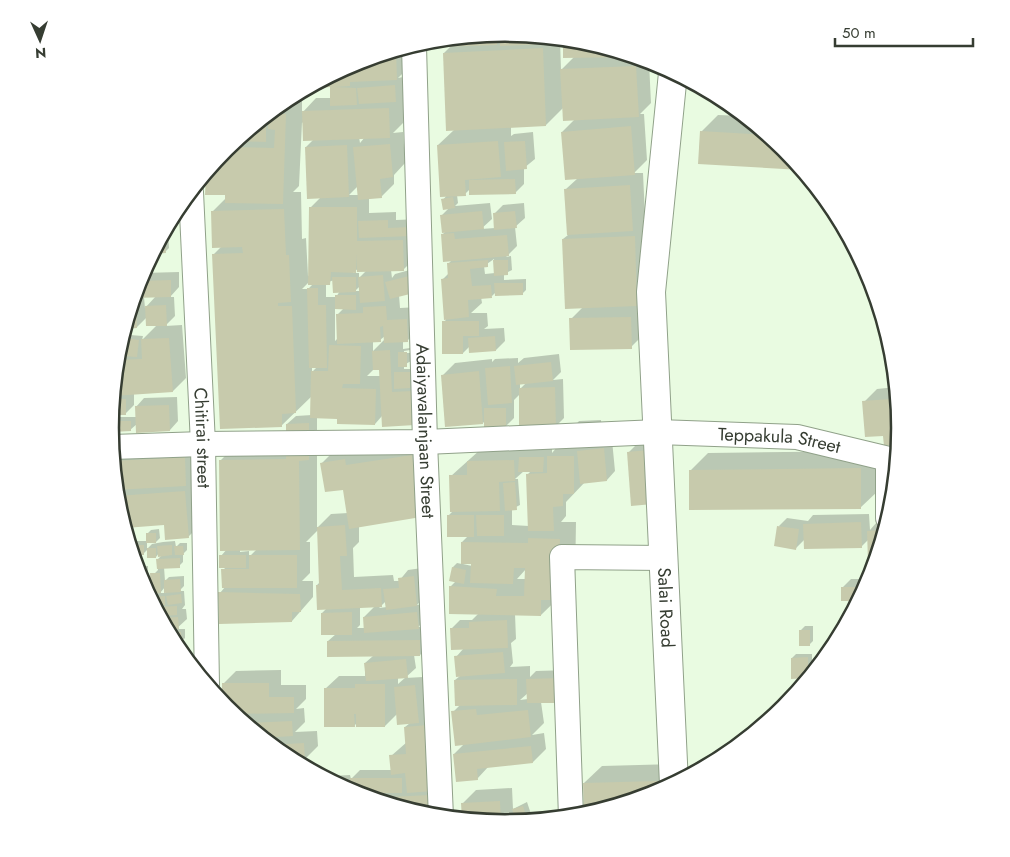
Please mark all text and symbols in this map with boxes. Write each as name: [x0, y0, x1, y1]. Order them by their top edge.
north arrow: [15, 15, 65, 65]
scale bar: [835, 15, 972, 47]
text: 50 m: [842, 22, 876, 44]
text: N: [35, 43, 47, 63]
street label: Adaiyavalainjaan Street: [409, 343, 441, 520]
street label: Chitirai street: [187, 387, 217, 489]
street label: Teppakula Street: [717, 421, 844, 460]
street label: Salai Road: [651, 567, 681, 648]

